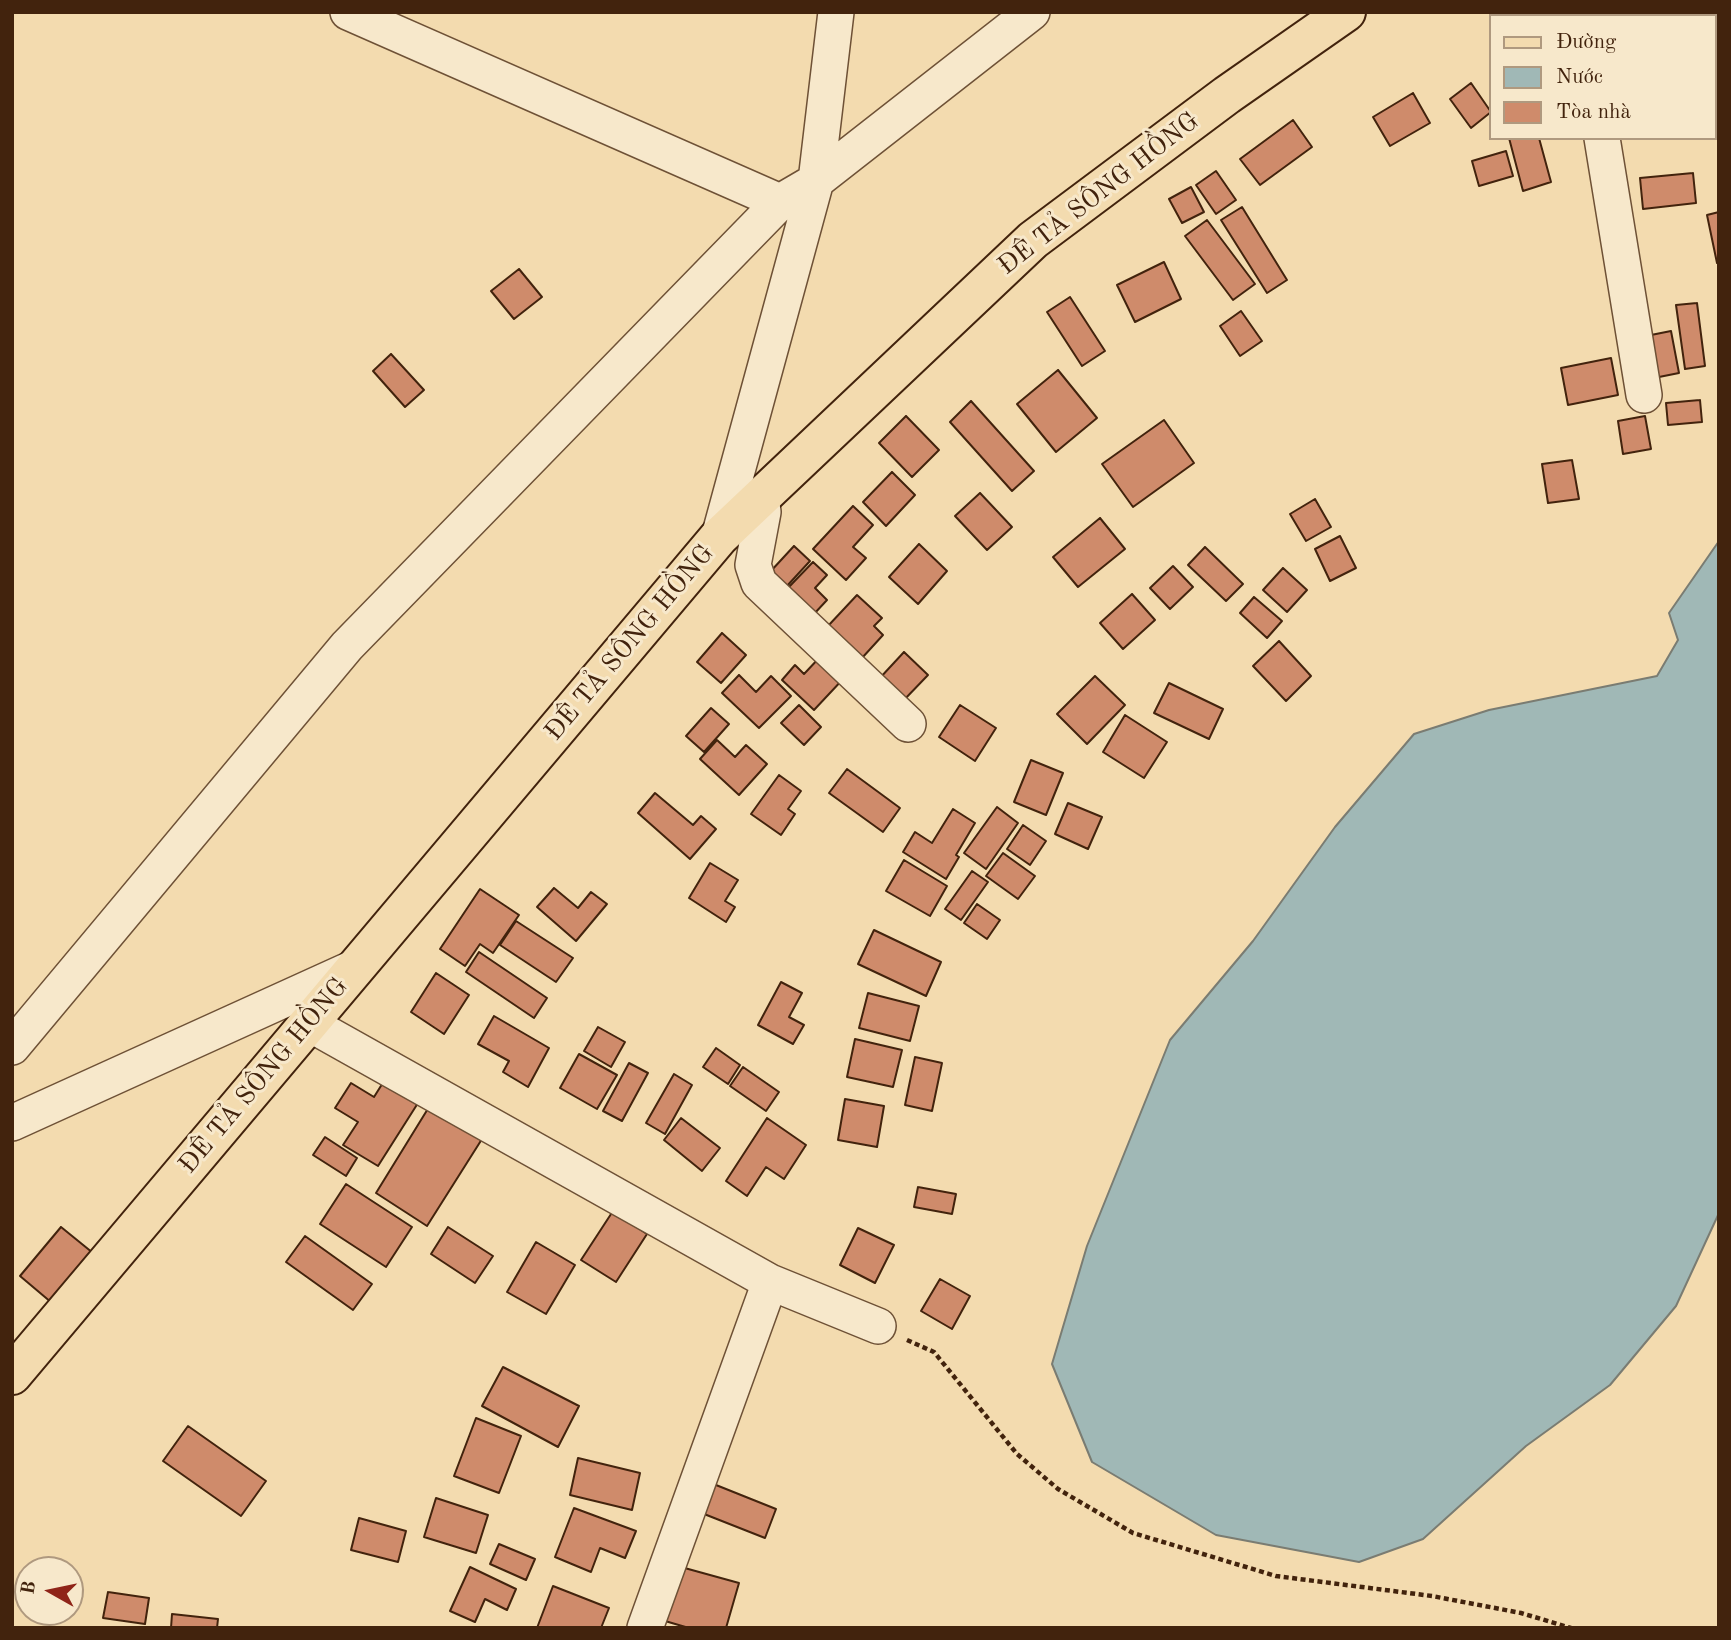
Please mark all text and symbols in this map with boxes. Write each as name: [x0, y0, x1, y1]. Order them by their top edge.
legend: [1490, 14, 1717, 140]
text: Đường: [1556, 32, 1616, 53]
text: Nước: [1556, 67, 1603, 88]
text: Tòa nhà: [1556, 102, 1631, 123]
street label: ĐÊ TẢ SÔNG HỒNG: [992, 106, 1206, 282]
street label: ĐÊ TẢ SÔNG HỒNG: [539, 539, 721, 747]
street label: ĐÊ TẢ SÔNG HỒNG: [173, 972, 355, 1180]
north arrow: [14, 1556, 84, 1626]
text: B: [19, 1580, 40, 1596]

